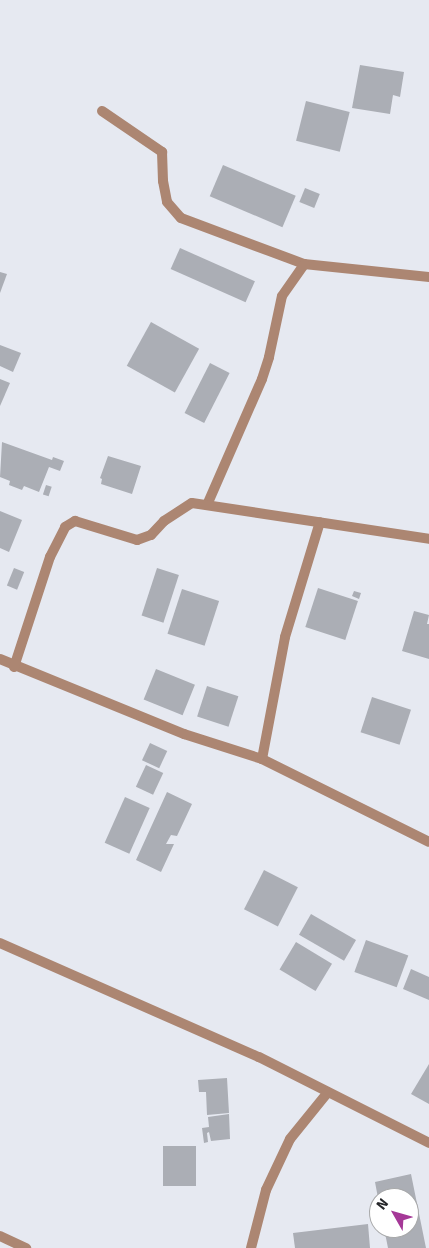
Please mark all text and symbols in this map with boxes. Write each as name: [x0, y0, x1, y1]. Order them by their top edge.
north arrow: [369, 1188, 419, 1238]
text: N: [373, 1195, 392, 1213]

